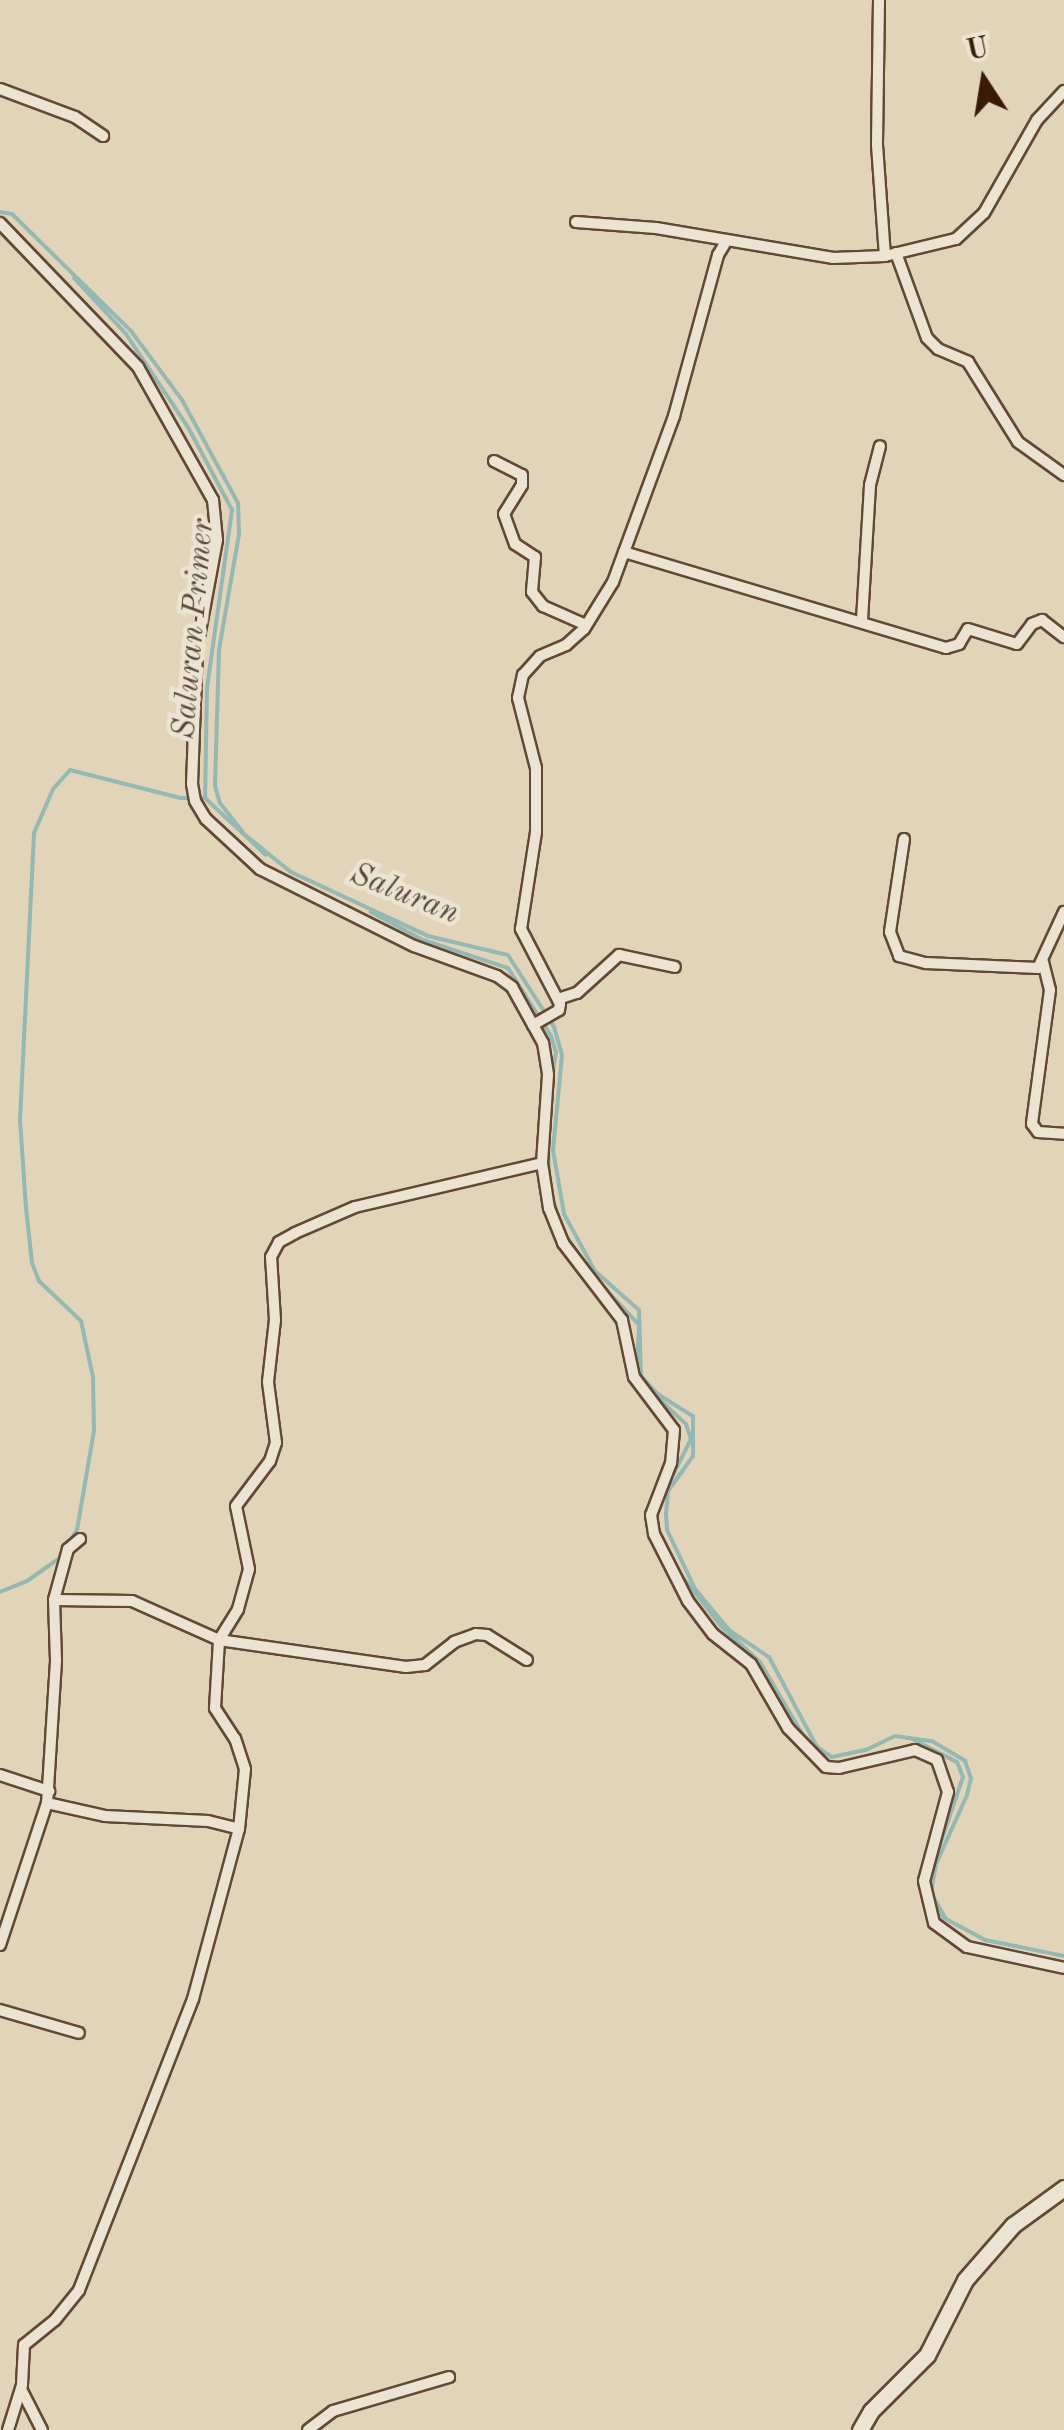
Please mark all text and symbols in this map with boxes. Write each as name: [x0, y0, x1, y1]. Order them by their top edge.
north arrow: [934, 30, 1034, 130]
text: U: [964, 35, 992, 67]
water label: Saluran Primer: [166, 517, 224, 741]
water label: Saluran: [344, 856, 464, 934]

